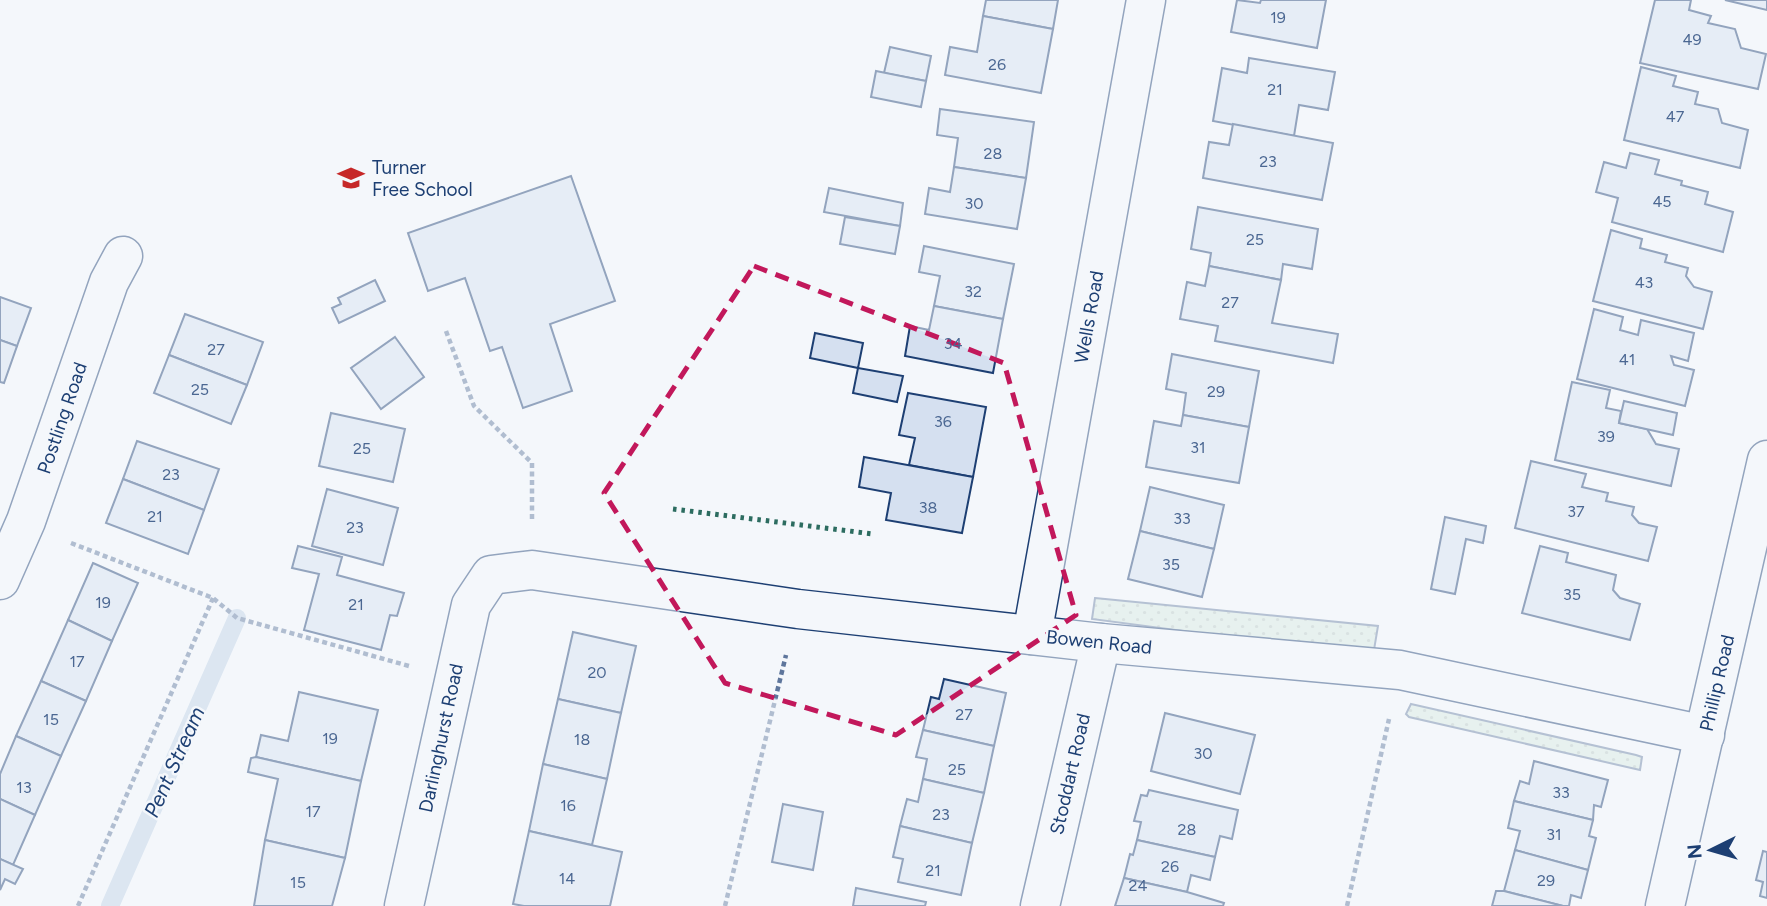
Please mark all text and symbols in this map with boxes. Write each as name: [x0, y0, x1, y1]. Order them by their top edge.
house number: 19: [1270, 8, 1286, 27]
house number: 49: [1683, 30, 1702, 49]
house number: 26: [988, 55, 1006, 74]
house number: 21: [1267, 80, 1283, 99]
house number: 47: [1666, 107, 1685, 126]
house number: 28: [984, 144, 1002, 163]
house number: 23: [1259, 152, 1277, 171]
place label: Turner Free School: [372, 156, 473, 201]
school or university icon: Turner Free School: [336, 163, 366, 193]
house number: 45: [1652, 192, 1672, 211]
house number: 30: [965, 194, 983, 213]
house number: 25: [1246, 230, 1264, 249]
street label: Wells Road: [1070, 269, 1108, 365]
house number: 43: [1635, 273, 1653, 292]
house number: 32: [964, 282, 982, 301]
house number: 27: [1221, 293, 1239, 312]
house number: 34: [944, 334, 962, 353]
house number: 27: [207, 340, 225, 359]
house number: 41: [1619, 350, 1635, 369]
street label: Postling Road: [32, 359, 92, 477]
house number: 25: [191, 380, 209, 399]
house number: 29: [1207, 382, 1225, 401]
house number: 36: [934, 412, 952, 431]
house number: 39: [1597, 427, 1615, 446]
house number: 31: [1190, 438, 1206, 457]
house number: 25: [353, 439, 371, 458]
house number: 23: [162, 465, 180, 484]
house number: 38: [919, 498, 937, 517]
house number: 37: [1567, 502, 1585, 521]
house number: 21: [147, 507, 163, 526]
house number: 33: [1173, 509, 1191, 528]
house number: 23: [346, 518, 364, 537]
house number: 35: [1162, 555, 1180, 574]
house number: 35: [1563, 585, 1581, 604]
house number: 19: [95, 593, 111, 612]
house number: 21: [348, 595, 364, 614]
street label: Bowen Road: [1045, 625, 1153, 659]
street label: Phillip Road: [1695, 632, 1739, 734]
house number: 17: [69, 652, 85, 671]
street label: Darlinghurst Road: [414, 661, 468, 815]
house number: 20: [587, 663, 607, 682]
water label: Pent Stream: [139, 703, 210, 821]
house number: 27: [955, 705, 973, 724]
house number: 15: [43, 710, 59, 729]
street label: Stoddart Road: [1045, 711, 1095, 837]
house number: 19: [322, 729, 338, 748]
house number: 18: [574, 730, 590, 749]
house number: 30: [1194, 744, 1212, 763]
house number: 25: [948, 760, 966, 779]
house number: 13: [16, 778, 32, 797]
house number: 33: [1552, 783, 1570, 802]
house number: 16: [560, 796, 576, 815]
house number: 17: [305, 802, 321, 821]
house number: 23: [932, 805, 950, 824]
north arrow: [1676, 815, 1746, 885]
house number: 28: [1178, 820, 1196, 839]
house number: 31: [1546, 825, 1562, 844]
text: N: [1682, 843, 1707, 860]
house number: 26: [1161, 857, 1179, 876]
house number: 21: [925, 861, 941, 880]
house number: 14: [559, 869, 575, 888]
house number: 29: [1537, 871, 1555, 890]
house number: 15: [290, 873, 306, 892]
house number: 24: [1129, 876, 1147, 895]

